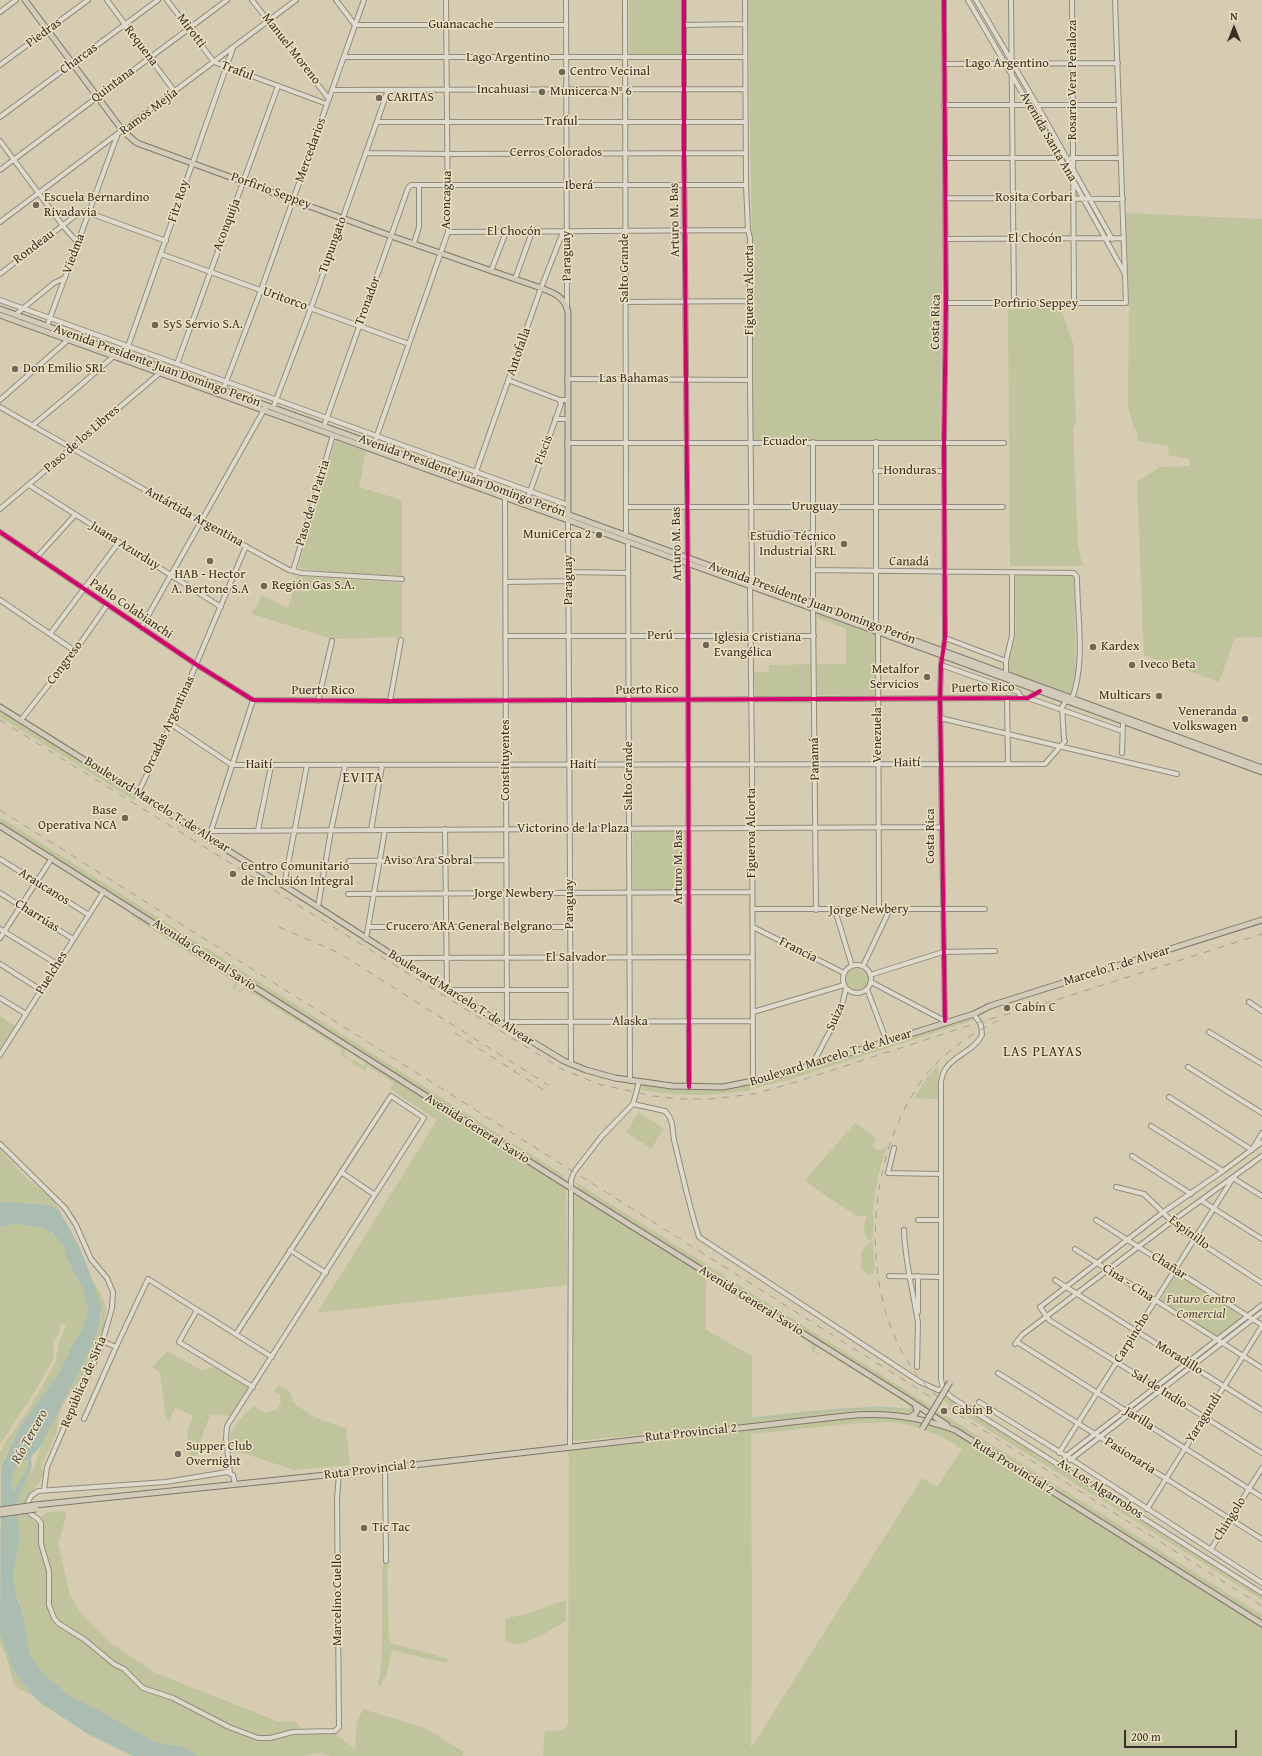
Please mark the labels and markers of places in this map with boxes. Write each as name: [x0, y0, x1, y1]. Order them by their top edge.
place label: Centro Vecinal: [570, 64, 650, 80]
marker: Centro Vecinal: [557, 67, 567, 77]
place label: Municerca Nº 6: [550, 84, 632, 100]
marker: Municerca Nº 6: [537, 87, 547, 97]
place label: CARITAS: [387, 90, 434, 106]
marker: CARITAS: [374, 93, 384, 103]
place label: Escuela Bernardino Rivadavia: [44, 190, 149, 221]
marker: Escuela Bernardino Rivadavia: [31, 200, 41, 210]
place label: SyS Servio S.A.: [163, 317, 243, 333]
marker: SyS Servio S.A.: [150, 320, 160, 330]
place label: Don Emilio SRL: [23, 361, 106, 377]
marker: Don Emilio SRL: [10, 364, 20, 374]
place label: MuniCerca 2: [523, 527, 591, 543]
place label: Estudio Técnico Industrial SRL: [750, 529, 836, 560]
marker: MuniCerca 2: [594, 530, 604, 540]
marker: Estudio Técnico Industrial SRL: [839, 539, 849, 549]
marker: HAB - Hector A. Bertone S.A: [205, 556, 215, 566]
place label: HAB - Hector A. Bertone S.A: [171, 567, 249, 598]
place label: Región Gas S.A.: [272, 578, 355, 594]
marker: Región Gas S.A.: [259, 581, 269, 591]
place label: Iglesia Cristiana Evangélica: [714, 630, 801, 661]
place label: Kardex: [1101, 639, 1140, 655]
marker: Iglesia Cristiana Evangélica: [701, 640, 711, 650]
marker: Kardex: [1088, 642, 1098, 652]
place label: Iveco Beta: [1140, 657, 1196, 673]
marker: Iveco Beta: [1127, 660, 1137, 670]
place label: Metalfor Servicios: [870, 662, 919, 693]
marker: Metalfor Servicios: [922, 672, 932, 682]
place label: Multicars: [1099, 688, 1151, 704]
marker: Multicars: [1154, 691, 1164, 701]
place label: Veneranda Volkswagen: [1172, 704, 1237, 735]
marker: Veneranda Volkswagen: [1240, 714, 1250, 724]
place label: Base Operativa NCA: [38, 803, 117, 834]
marker: Base Operativa NCA: [120, 813, 130, 823]
place label: Centro Comunitario de Inclusión Integral: [241, 859, 354, 890]
marker: Centro Comunitario de Inclusión Integral: [228, 869, 238, 879]
place label: Cabín C: [1015, 1000, 1056, 1016]
marker: Cabín C: [1002, 1003, 1012, 1013]
place label: Cabín B: [952, 1403, 993, 1419]
marker: Cabín B: [939, 1406, 949, 1416]
place label: Supper Club Overnight: [186, 1439, 252, 1470]
marker: Supper Club Overnight: [173, 1449, 183, 1459]
place label: Tic Tac: [372, 1520, 410, 1536]
marker: Tic Tac: [359, 1523, 369, 1533]

